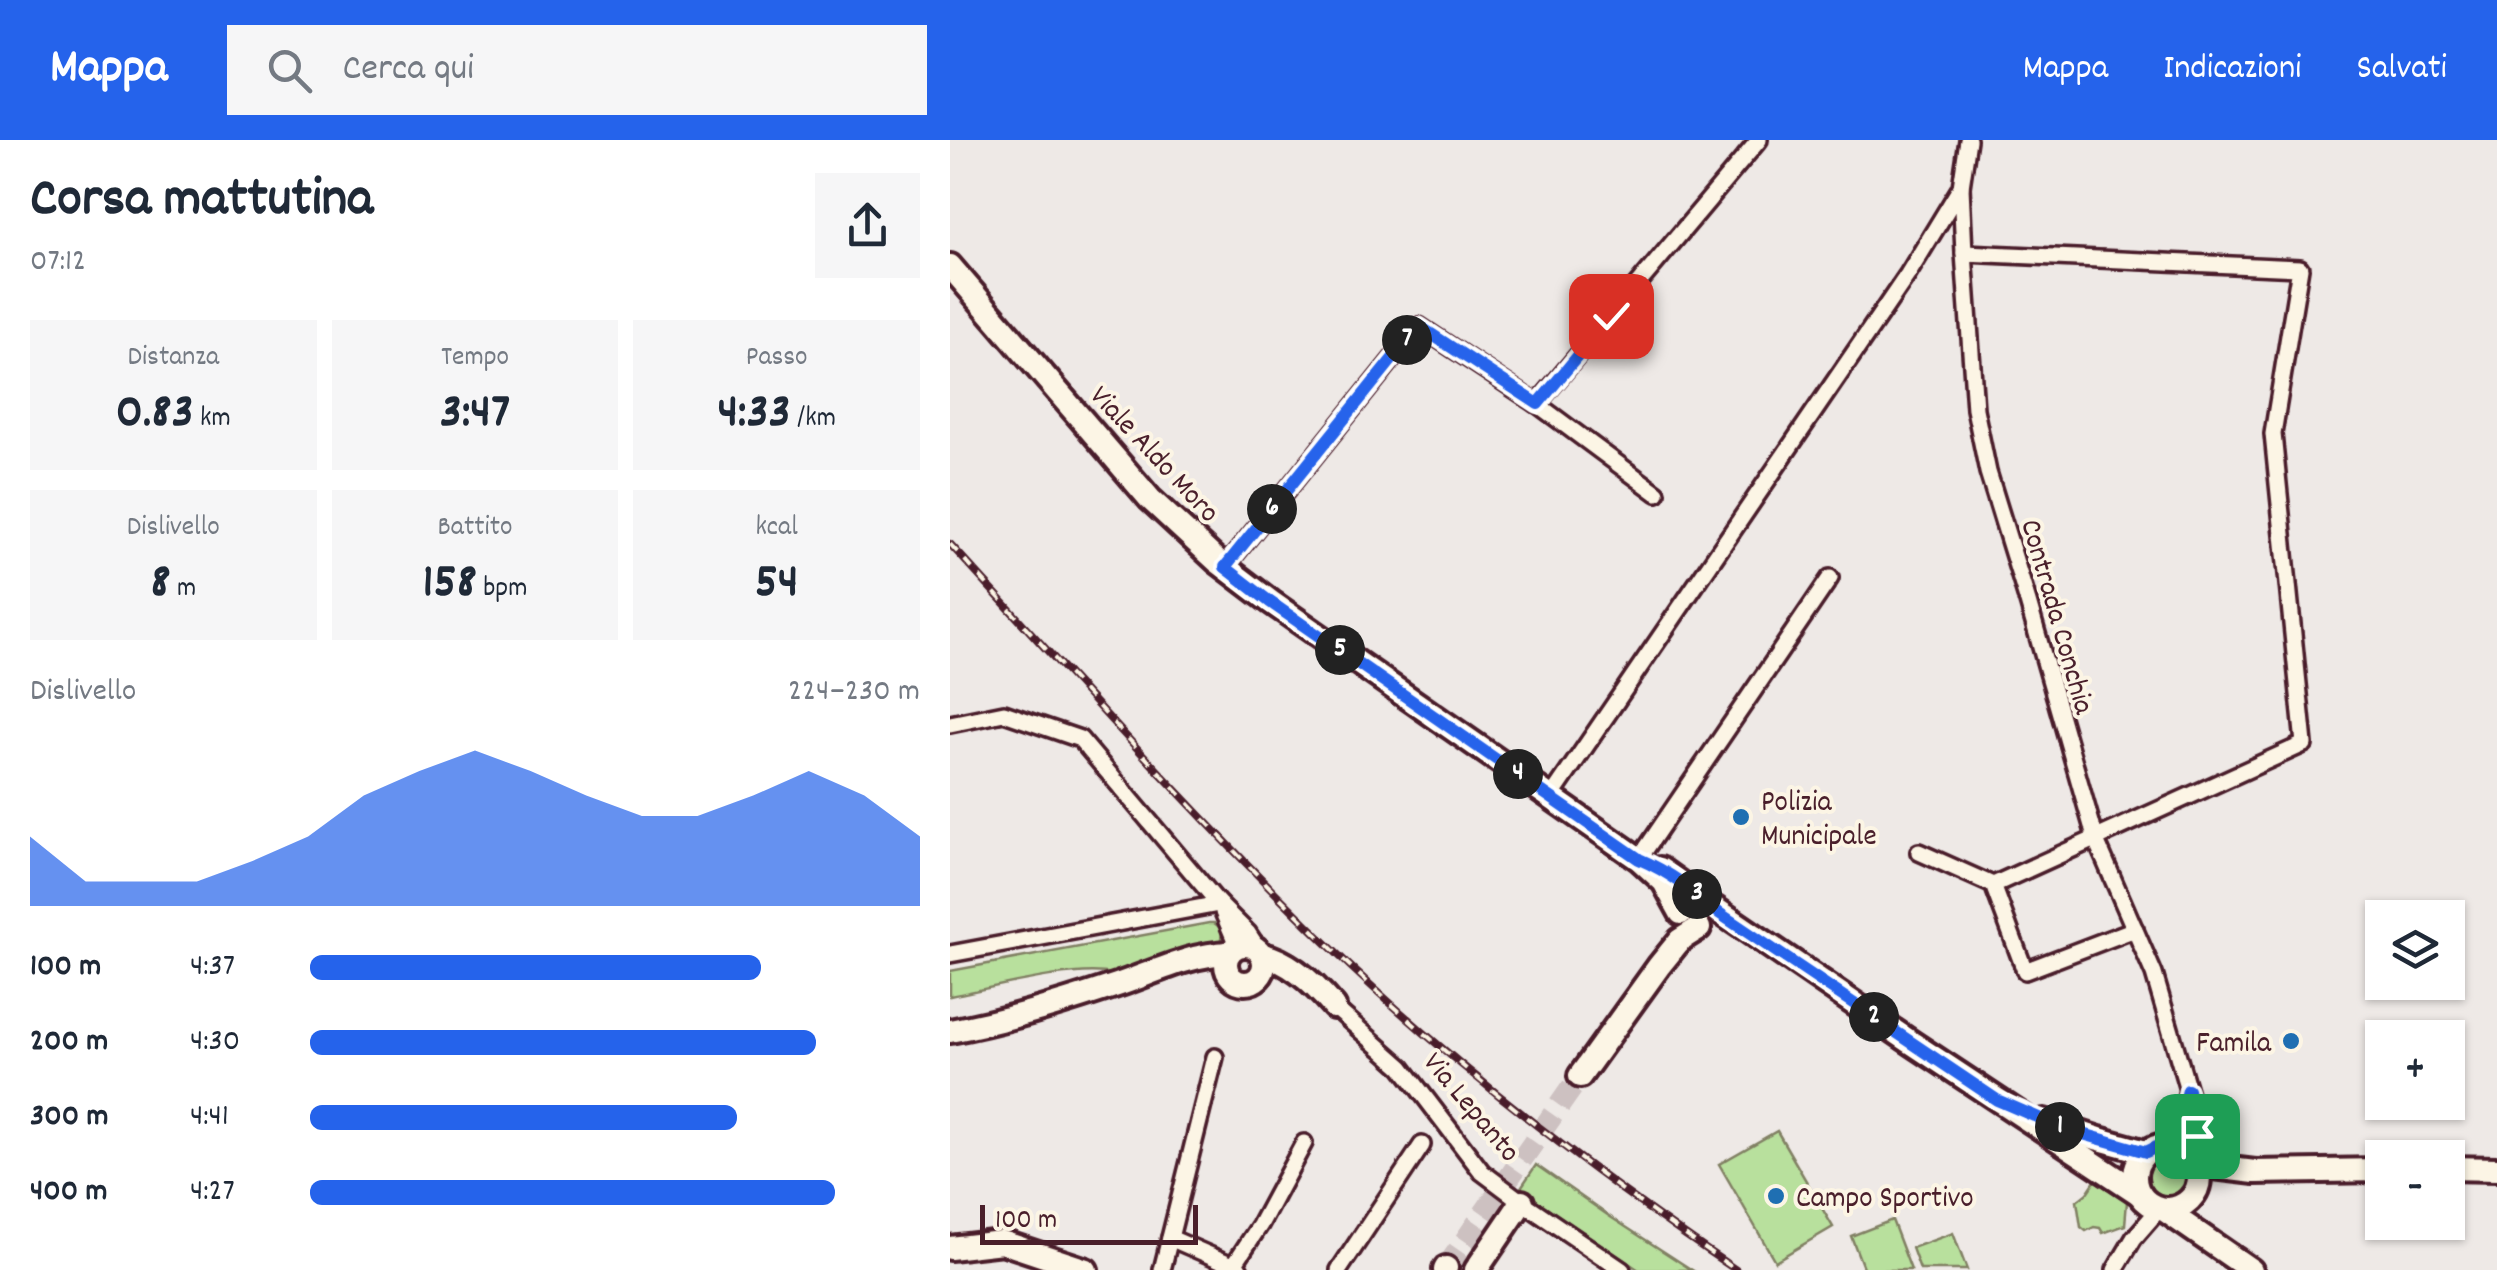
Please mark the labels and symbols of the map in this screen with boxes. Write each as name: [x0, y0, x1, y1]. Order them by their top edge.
pin: [1569, 274, 1654, 359]
pin: 7: [1382, 315, 1432, 365]
street label: Viale Aldo Moro: [1078, 378, 1228, 535]
pin: 6: [1247, 484, 1297, 534]
street label: Contrada Conchia: [2006, 515, 2103, 721]
pin: 5: [1315, 625, 1365, 675]
pin: 4: [1493, 749, 1543, 799]
place label: Polizia Municipale: [1761, 783, 1877, 860]
marker: Polizia Municipale: [1730, 806, 1752, 828]
pin: 3: [1672, 869, 1722, 919]
pin: 2: [1849, 992, 1899, 1042]
place label: Famila: [2196, 1024, 2272, 1067]
marker: Famila: [2280, 1030, 2302, 1052]
street label: Via Lepanto: [1410, 1044, 1529, 1173]
pin: [2155, 1094, 2240, 1179]
pin: 1: [2035, 1102, 2085, 1152]
place label: Campo Sportivo: [1796, 1179, 1974, 1222]
marker: Campo Sportivo: [1765, 1185, 1787, 1207]
scale bar: [980, 1200, 1198, 1244]

